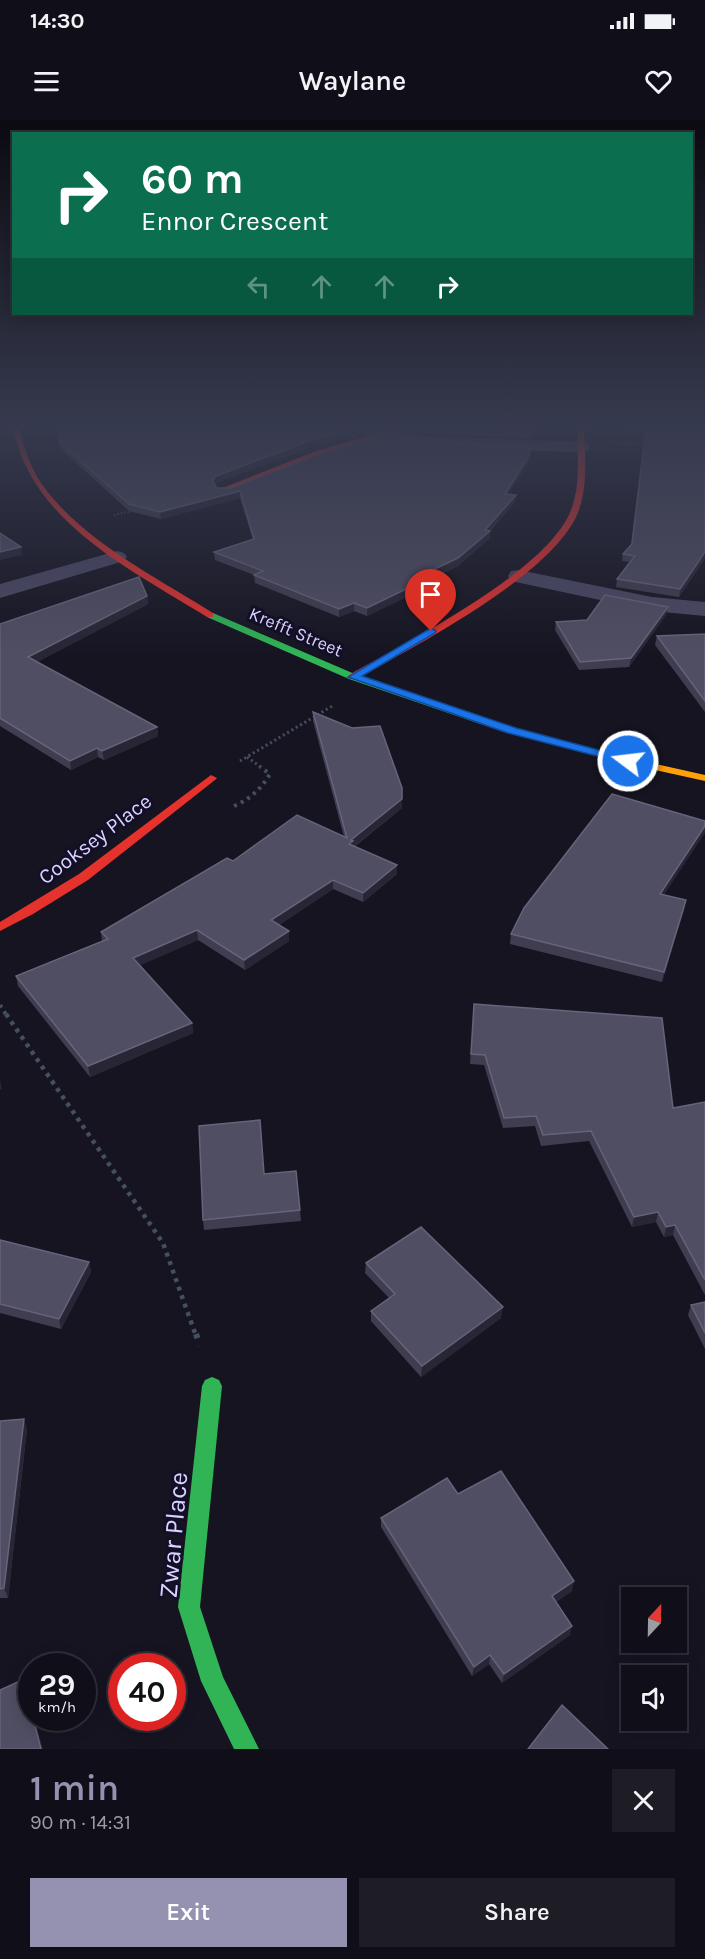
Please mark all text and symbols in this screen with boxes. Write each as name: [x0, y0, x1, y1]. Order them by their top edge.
text: 14:30: [30, 8, 84, 34]
icon: menu: [30, 65, 63, 98]
text: Waylane: [299, 65, 406, 97]
icon: heart: [642, 65, 675, 98]
text: 60 m: [141, 154, 244, 204]
icon: right: [42, 156, 120, 234]
text: Ennor Crescent: [141, 205, 328, 237]
icon: left: [242, 270, 275, 303]
icon: ahead: [305, 270, 338, 303]
icon: ahead: [368, 270, 401, 303]
icon: right: [431, 270, 464, 303]
pin: [405, 569, 456, 631]
icon: arrive: [414, 578, 447, 611]
street label: Krefft Street: [246, 602, 346, 662]
position arrow: [596, 729, 660, 793]
street label: Cooksey Place: [34, 789, 156, 889]
street label: Zwar Place: [153, 1471, 194, 1600]
north arrow: [621, 1587, 687, 1653]
map controls: [621, 1587, 687, 1731]
speed limit sign: 40: [108, 1653, 186, 1731]
button: sound: [621, 1665, 687, 1731]
text: 29: [39, 1667, 75, 1703]
text: km/h: [38, 1698, 76, 1716]
text: 1 min: [30, 1767, 119, 1809]
button: close: [612, 1769, 675, 1832]
text: 90 m · 14:31: [30, 1811, 131, 1834]
button: Exit: [30, 1878, 347, 1947]
button: Share: [359, 1878, 675, 1947]

